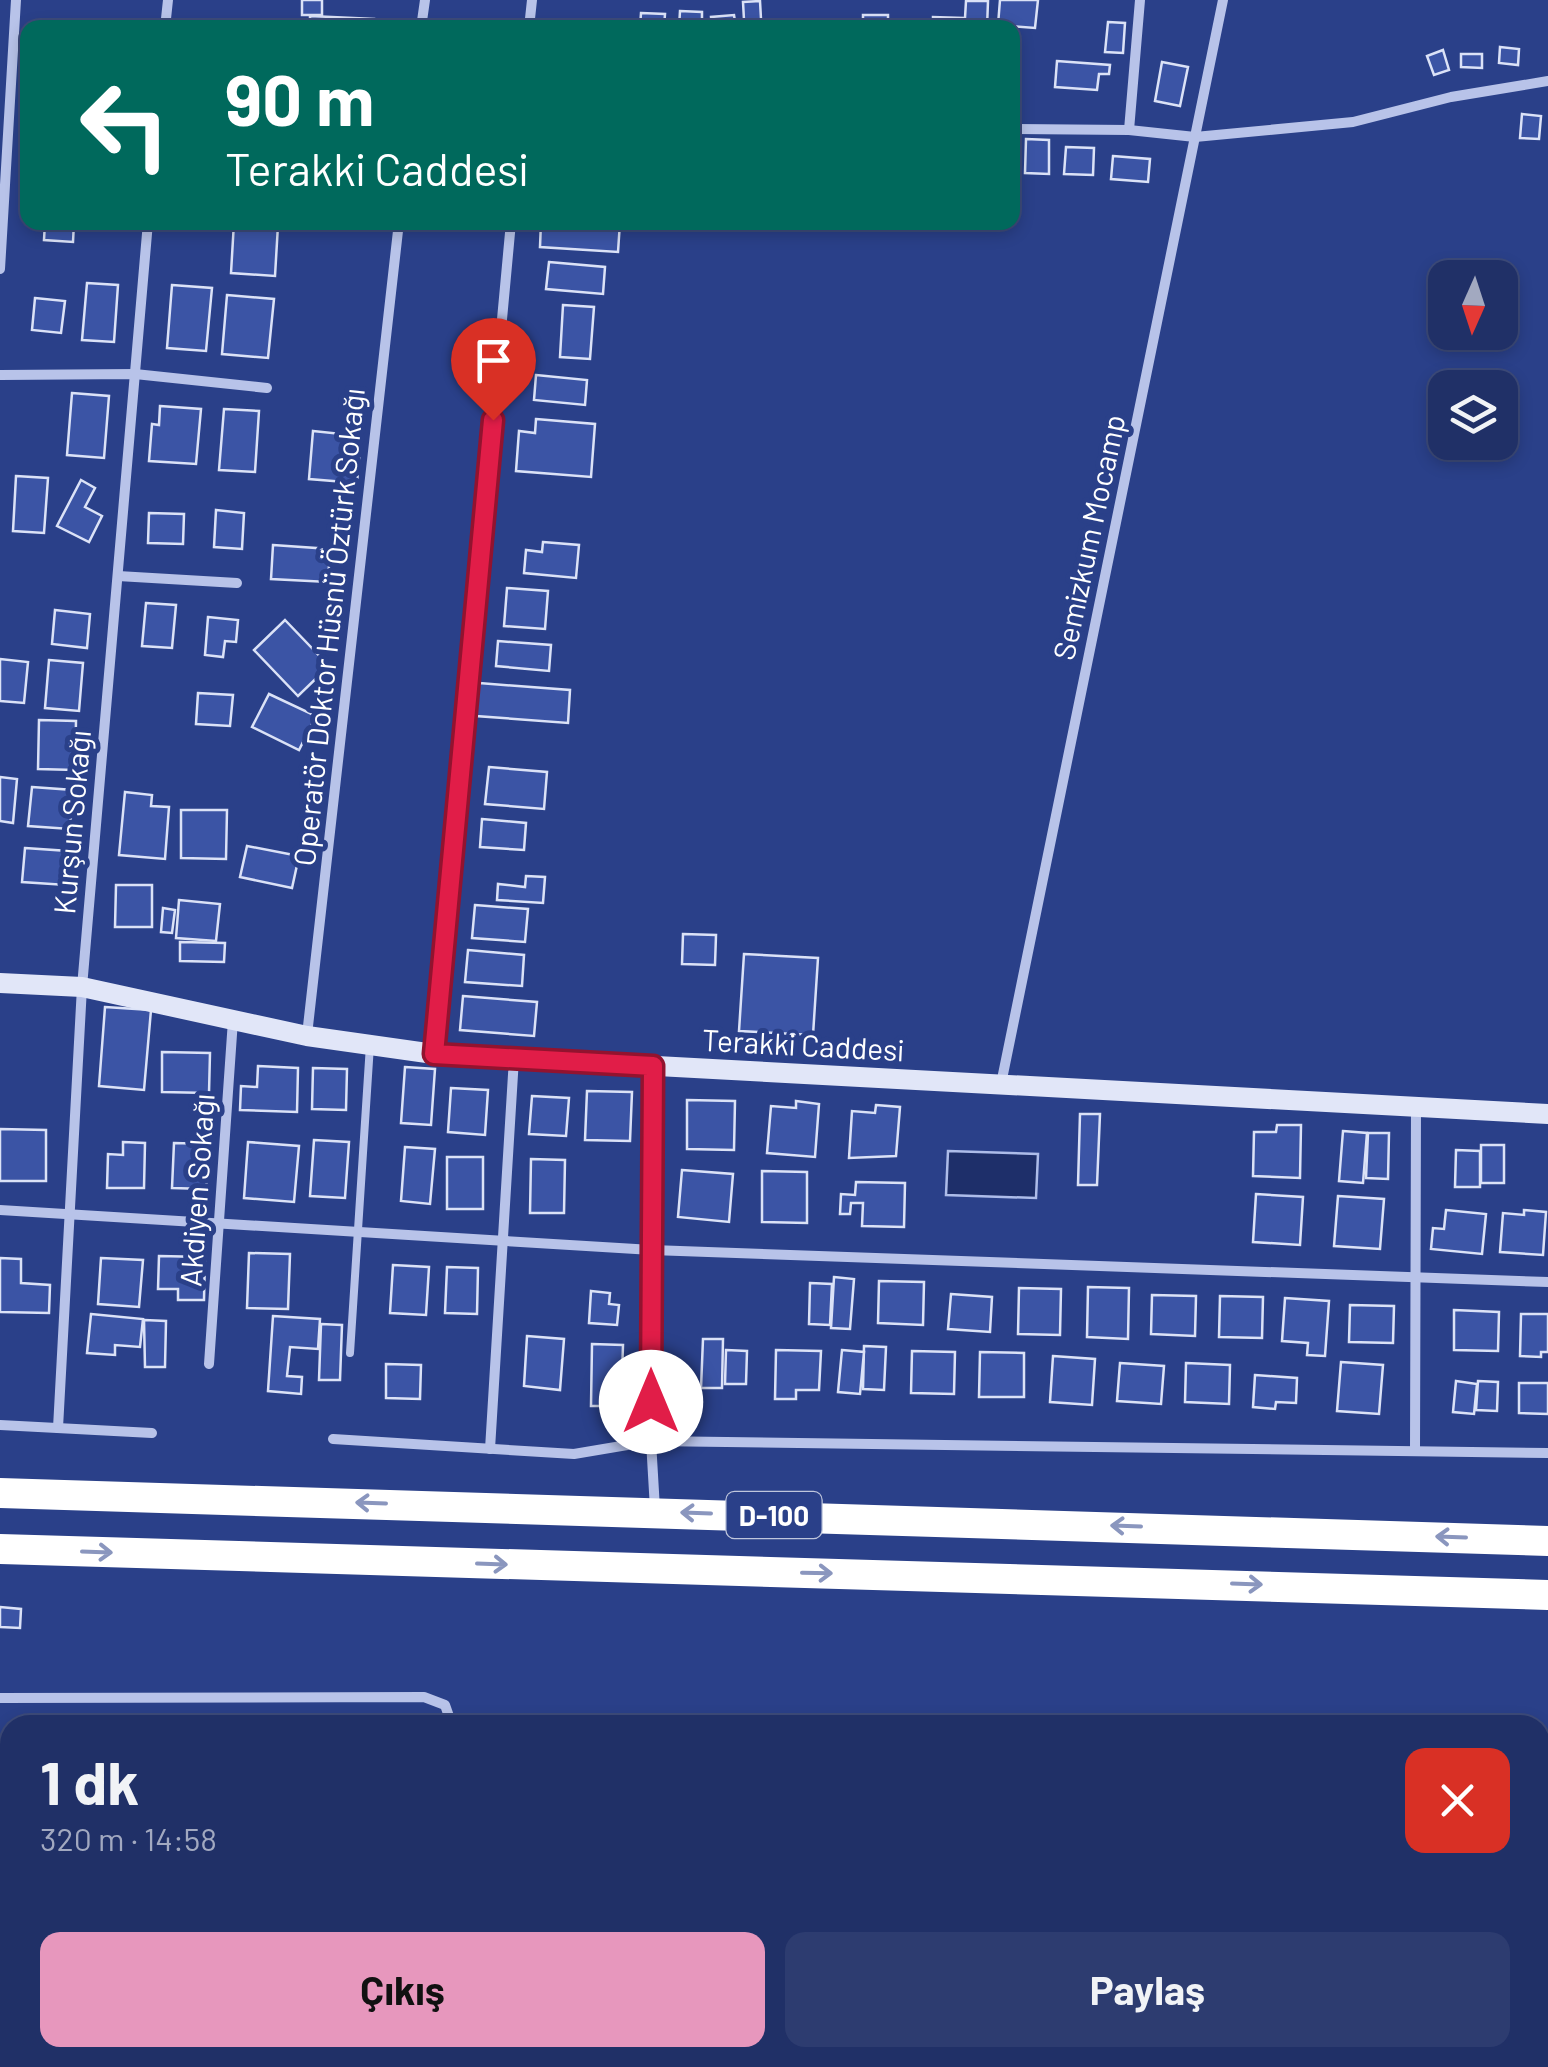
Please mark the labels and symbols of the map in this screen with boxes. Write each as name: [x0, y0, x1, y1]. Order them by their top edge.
north arrow: [1428, 260, 1518, 350]
pin: [451, 318, 536, 421]
street label: Operatör Doktor Hüsnü Öztürk Sokağı: [285, 386, 371, 868]
street label: Semizkum Mocamp: [1044, 411, 1132, 663]
street label: Kurşun Sokağı: [45, 729, 97, 915]
street label: Terakki Caddesi: [701, 1021, 905, 1067]
street label: Akdiyen Sokağı: [171, 1092, 221, 1288]
position arrow: [599, 1350, 703, 1454]
road number: D-100: [726, 1492, 822, 1538]
one-way arrow: [356, 1494, 388, 1513]
one-way arrow: [680, 1503, 712, 1522]
one-way arrow: [1110, 1517, 1142, 1536]
one-way arrow: [1435, 1527, 1467, 1546]
one-way arrow: [81, 1542, 113, 1561]
one-way arrow: [476, 1554, 508, 1573]
one-way arrow: [801, 1563, 833, 1582]
one-way arrow: [1230, 1575, 1263, 1594]

